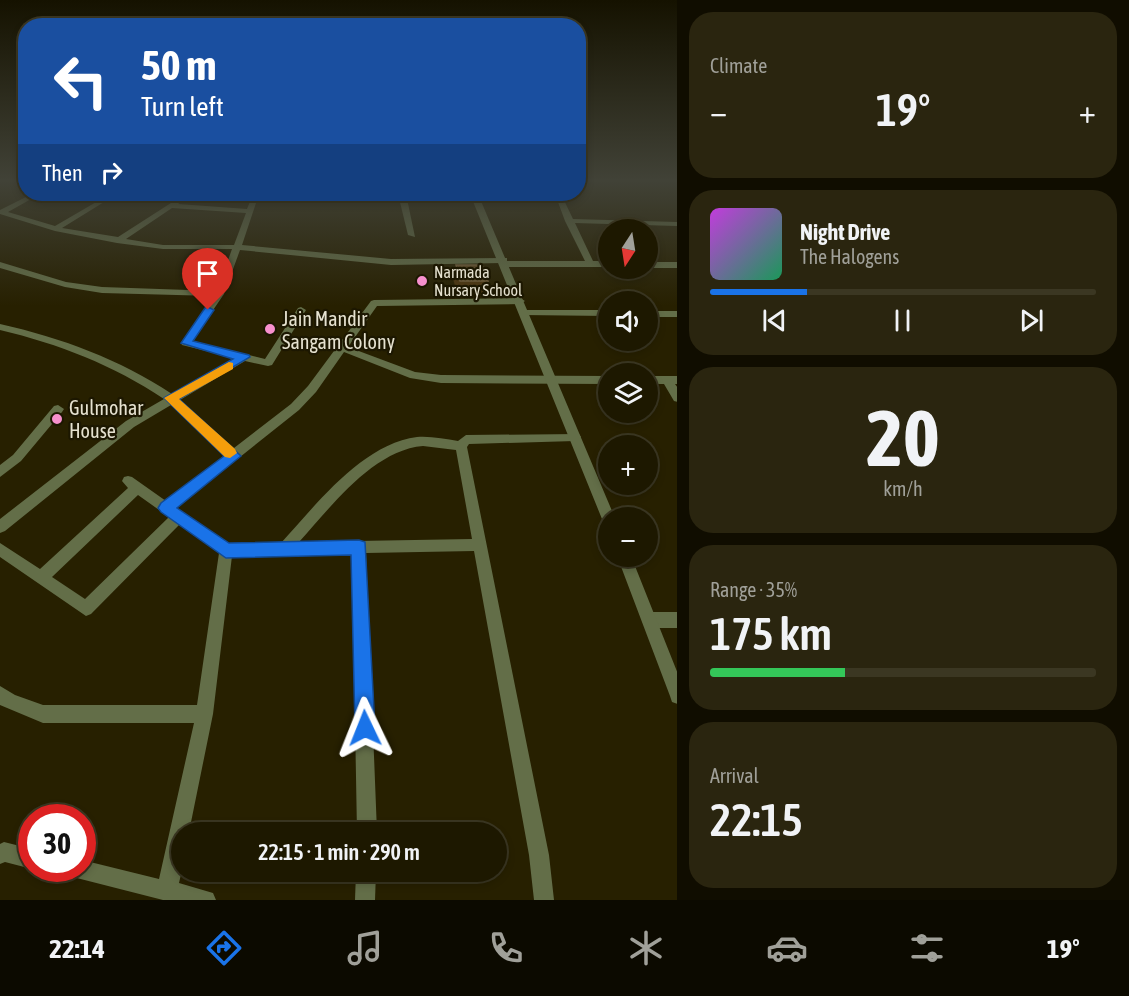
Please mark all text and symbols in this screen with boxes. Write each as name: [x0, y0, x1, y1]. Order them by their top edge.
text: 50 m: [141, 41, 216, 89]
icon: left: [42, 42, 120, 120]
text: Climate: [710, 54, 767, 77]
text: 19°: [876, 84, 930, 136]
text: Turn left: [141, 91, 224, 122]
text: −: [710, 92, 727, 130]
text: +: [1079, 92, 1096, 130]
icon: right: [95, 156, 128, 189]
text: Then: [42, 160, 83, 186]
north arrow: [598, 219, 658, 279]
map controls: [598, 219, 658, 567]
text: Night Drive: [800, 219, 890, 245]
text: The Halogens: [800, 245, 899, 268]
pin: [182, 248, 233, 310]
icon: arrive: [191, 257, 224, 290]
place label: Narmada Nursary School: [434, 263, 523, 300]
marker: Narmada Nursary School: [415, 274, 429, 288]
button: sound: [598, 291, 658, 351]
icon: previous: [758, 304, 791, 337]
icon: pause: [886, 304, 919, 337]
icon: next: [1015, 304, 1048, 337]
place label: Jain Mandir Sangam Colony: [282, 307, 395, 353]
marker: Jain Mandir Sangam Colony: [263, 322, 277, 336]
button: layers: [598, 363, 658, 423]
text: 20: [866, 393, 940, 483]
place label: Gulmohar House: [69, 396, 144, 442]
marker: Gulmohar House: [50, 412, 64, 426]
button: +: [598, 435, 658, 495]
text: km/h: [883, 477, 923, 500]
button: −: [598, 507, 658, 567]
text: Range · 35%: [710, 578, 797, 601]
text: 175 km: [710, 608, 832, 660]
position arrow: [333, 696, 397, 760]
text: Arrival: [710, 764, 759, 787]
text: 22:15: [710, 794, 803, 846]
speed limit sign: 30: [18, 804, 96, 882]
text: 22:15 · 1 min · 290 m: [258, 839, 420, 865]
icon: directions: [203, 927, 245, 969]
icon: music: [344, 927, 386, 969]
icon: phone: [485, 927, 527, 969]
icon: climate: [625, 927, 667, 969]
icon: car: [766, 927, 808, 969]
icon: filters: [906, 927, 948, 969]
text: 22:14: [49, 933, 105, 964]
text: 19°: [1047, 933, 1080, 964]

